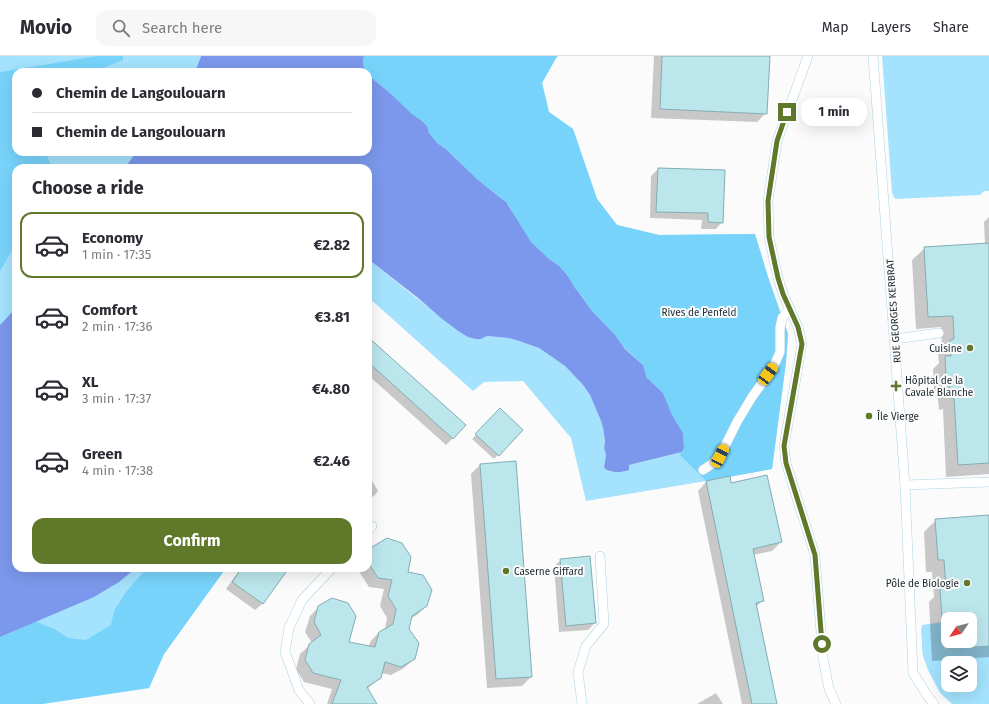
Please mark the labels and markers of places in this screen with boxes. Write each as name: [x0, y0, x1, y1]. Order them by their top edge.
place label: Cuisine: [929, 343, 962, 355]
marker: Cuisine: [965, 343, 975, 353]
place label: Hôpital de la Cavale Blanche: [905, 375, 973, 399]
marker: Hôpital de la Cavale Blanche: [890, 380, 902, 392]
place label: Île Vierge: [876, 410, 919, 423]
marker: Île Vierge: [864, 411, 874, 421]
marker: Caserne Giffard: [501, 566, 511, 576]
place label: Caserne Giffard: [514, 566, 583, 578]
place label: Pôle de Biologie: [886, 578, 959, 590]
marker: Pôle de Biologie: [962, 578, 972, 588]

